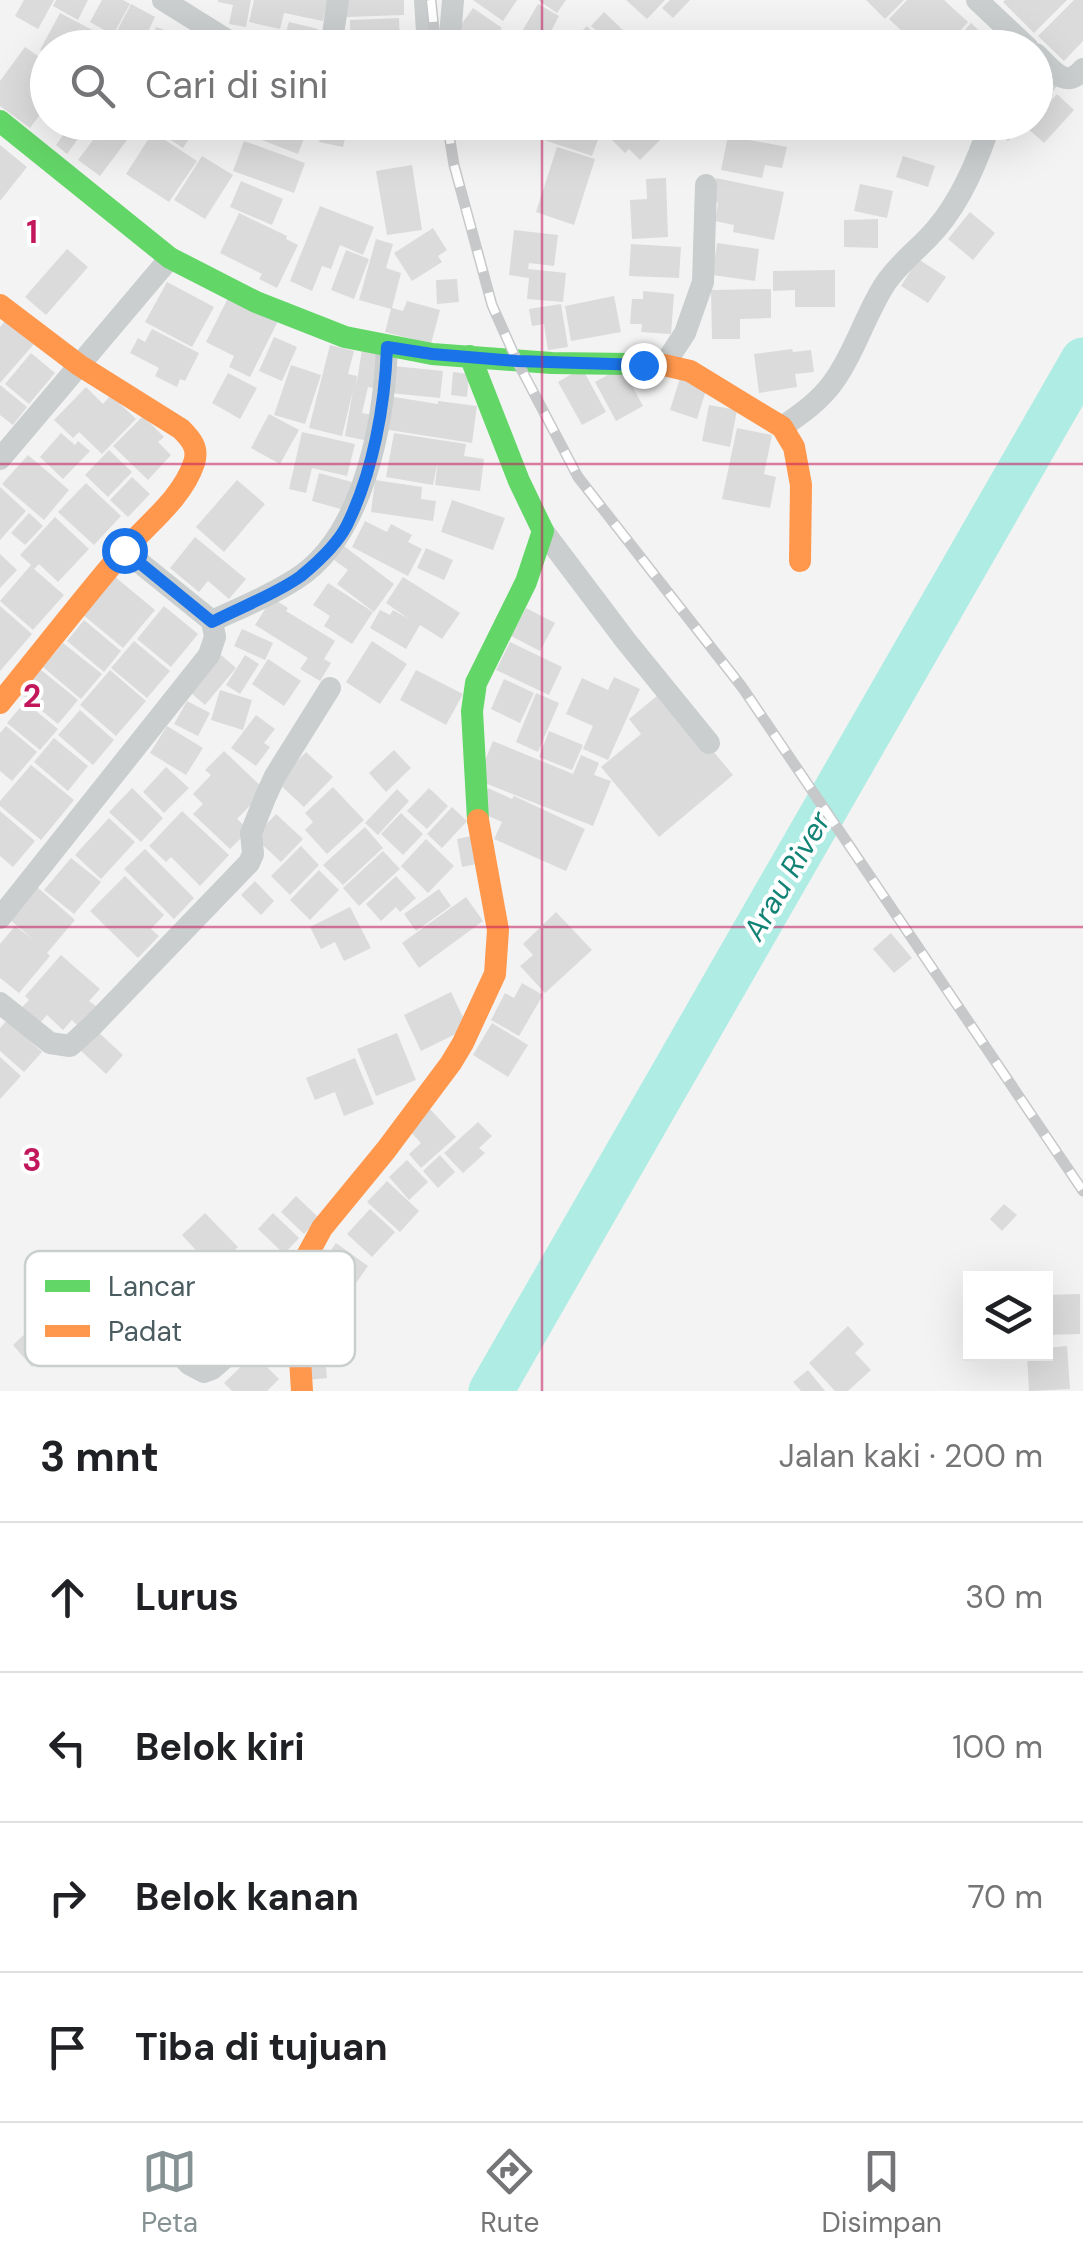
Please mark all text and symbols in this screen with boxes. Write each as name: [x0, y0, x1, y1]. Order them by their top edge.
search box: [30, 30, 1053, 140]
icon: search: [65, 58, 120, 113]
text: Cari di sini: [145, 60, 328, 110]
text: 1: [26, 211, 38, 253]
route end: [621, 343, 667, 389]
route start: [102, 528, 148, 574]
text: 2: [23, 675, 41, 717]
water label: Arau River: [734, 804, 839, 948]
text: 3: [22, 1139, 42, 1181]
legend: [25, 1251, 355, 1366]
text: Lancar: [108, 1268, 196, 1305]
map controls: [963, 1271, 1053, 1361]
button: layers: [963, 1271, 1053, 1361]
text: Padat: [108, 1313, 182, 1350]
text: 3 mnt: [40, 1429, 159, 1484]
text: Jalan kaki · 200 m: [779, 1435, 1043, 1477]
icon: ahead: [40, 1570, 95, 1625]
text: Lurus: [135, 1572, 239, 1622]
text: 30 m: [965, 1576, 1043, 1618]
icon: left: [40, 1720, 95, 1775]
text: Belok kiri: [135, 1722, 305, 1772]
text: 100 m: [952, 1726, 1043, 1768]
icon: right: [40, 1870, 95, 1925]
text: Belok kanan: [135, 1872, 359, 1922]
text: 70 m: [967, 1876, 1043, 1918]
icon: arrive: [40, 2020, 95, 2075]
text: Tiba di tujuan: [135, 2022, 388, 2072]
tab: Peta: [141, 2144, 198, 2241]
tab: Rute: [480, 2144, 539, 2241]
tab: Disimpan: [821, 2144, 942, 2241]

